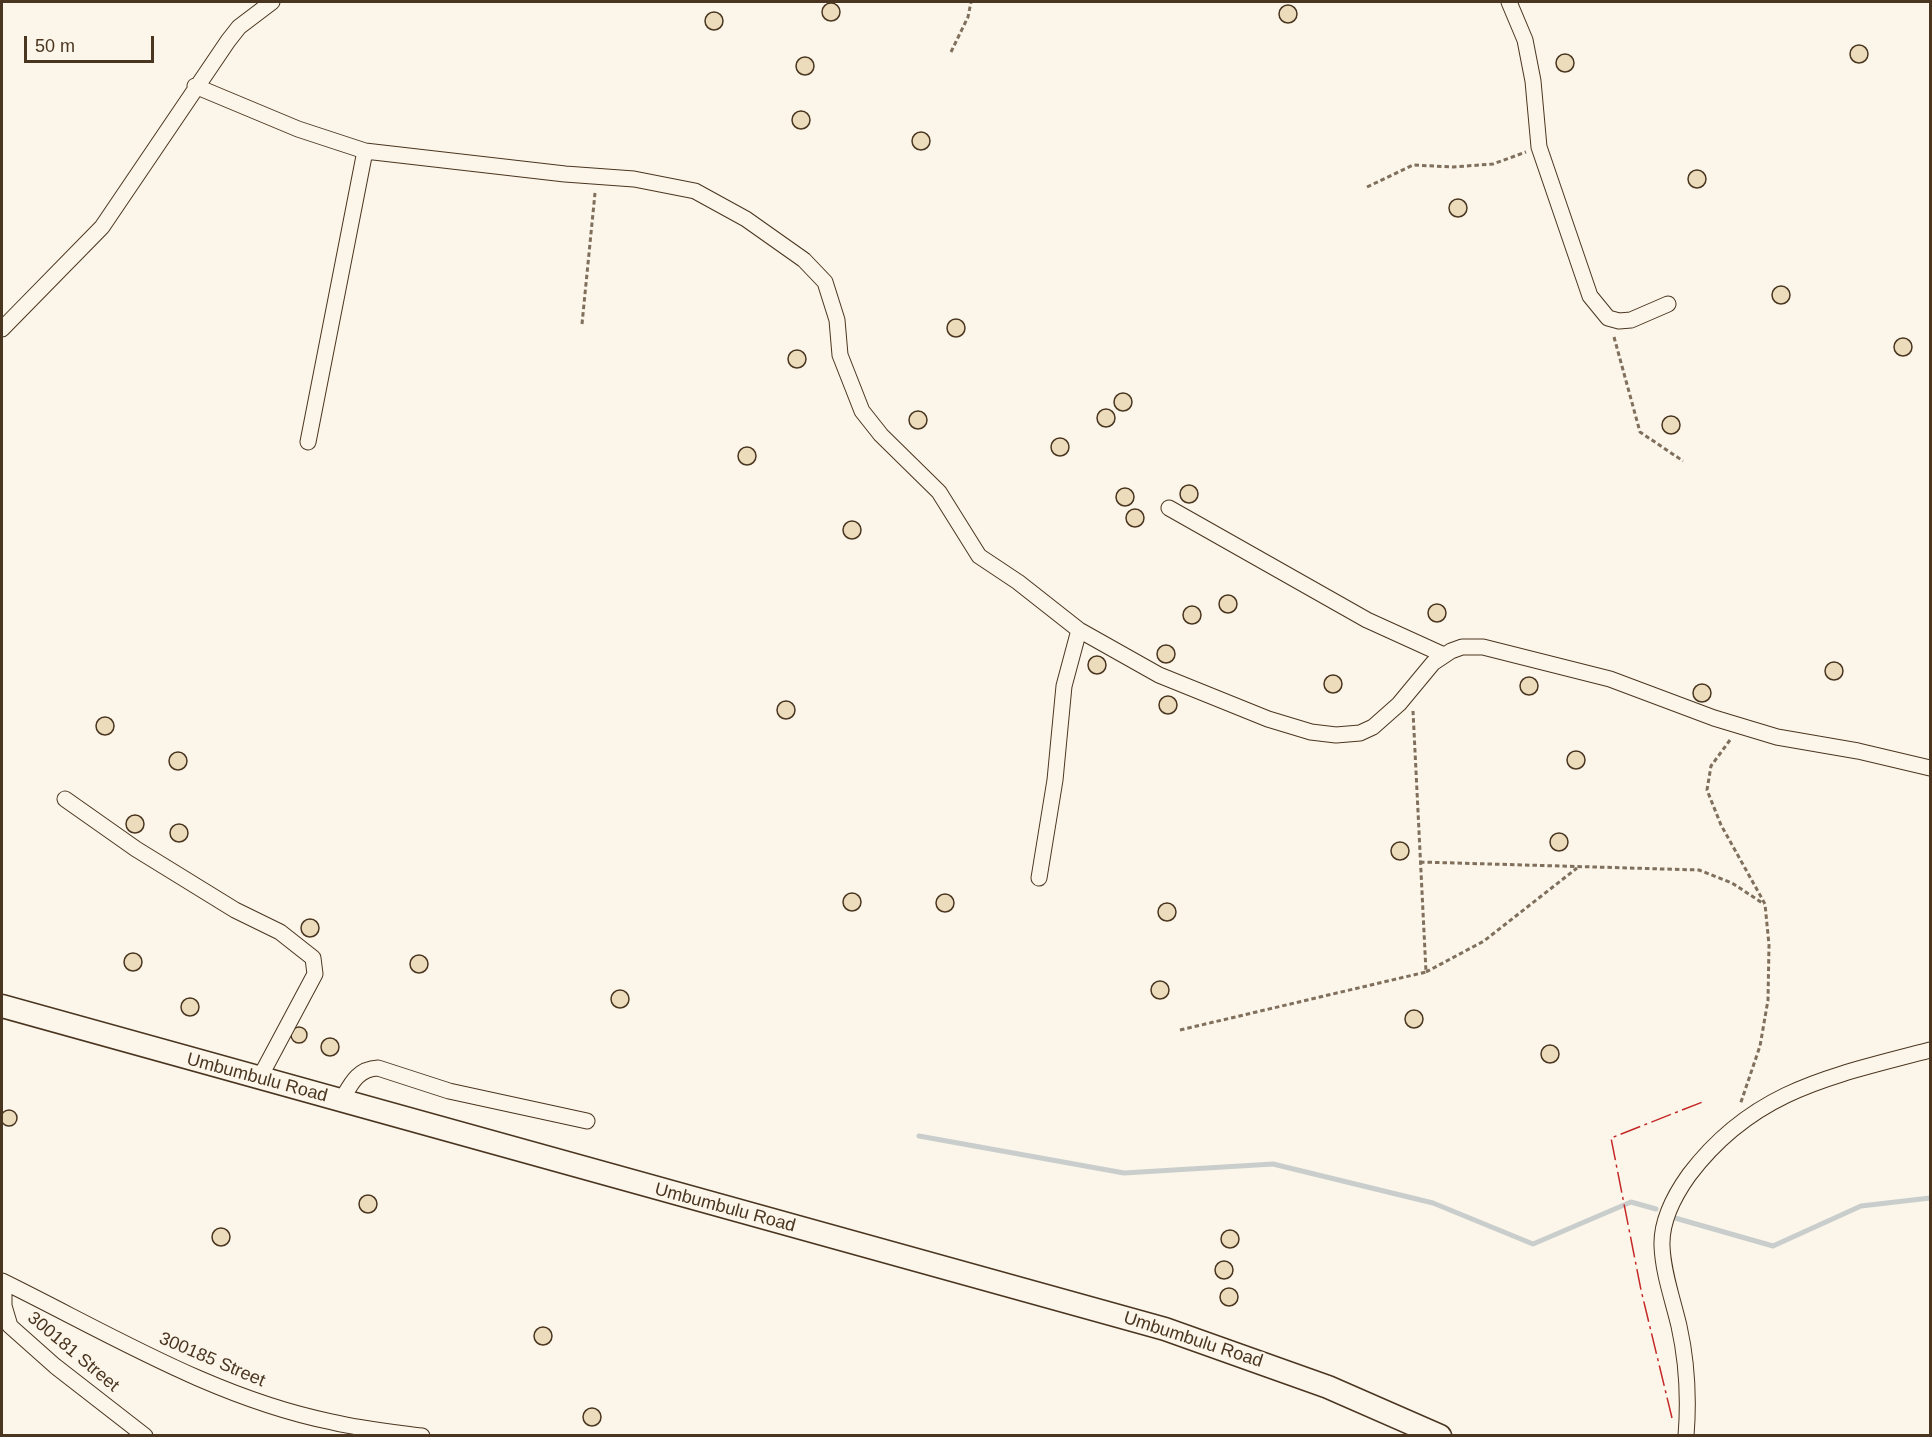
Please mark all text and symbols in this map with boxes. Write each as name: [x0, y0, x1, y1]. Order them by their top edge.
scale bar: [27, 24, 158, 62]
text: 50 m: [35, 36, 75, 56]
street label: Umbumbulu Road: [184, 1049, 330, 1107]
street label: Umbumbulu Road: [652, 1179, 798, 1237]
street label: 300181 Street: [23, 1307, 123, 1397]
street label: Umbumbulu Road: [1121, 1307, 1265, 1373]
street label: 300185 Street: [156, 1328, 268, 1392]

